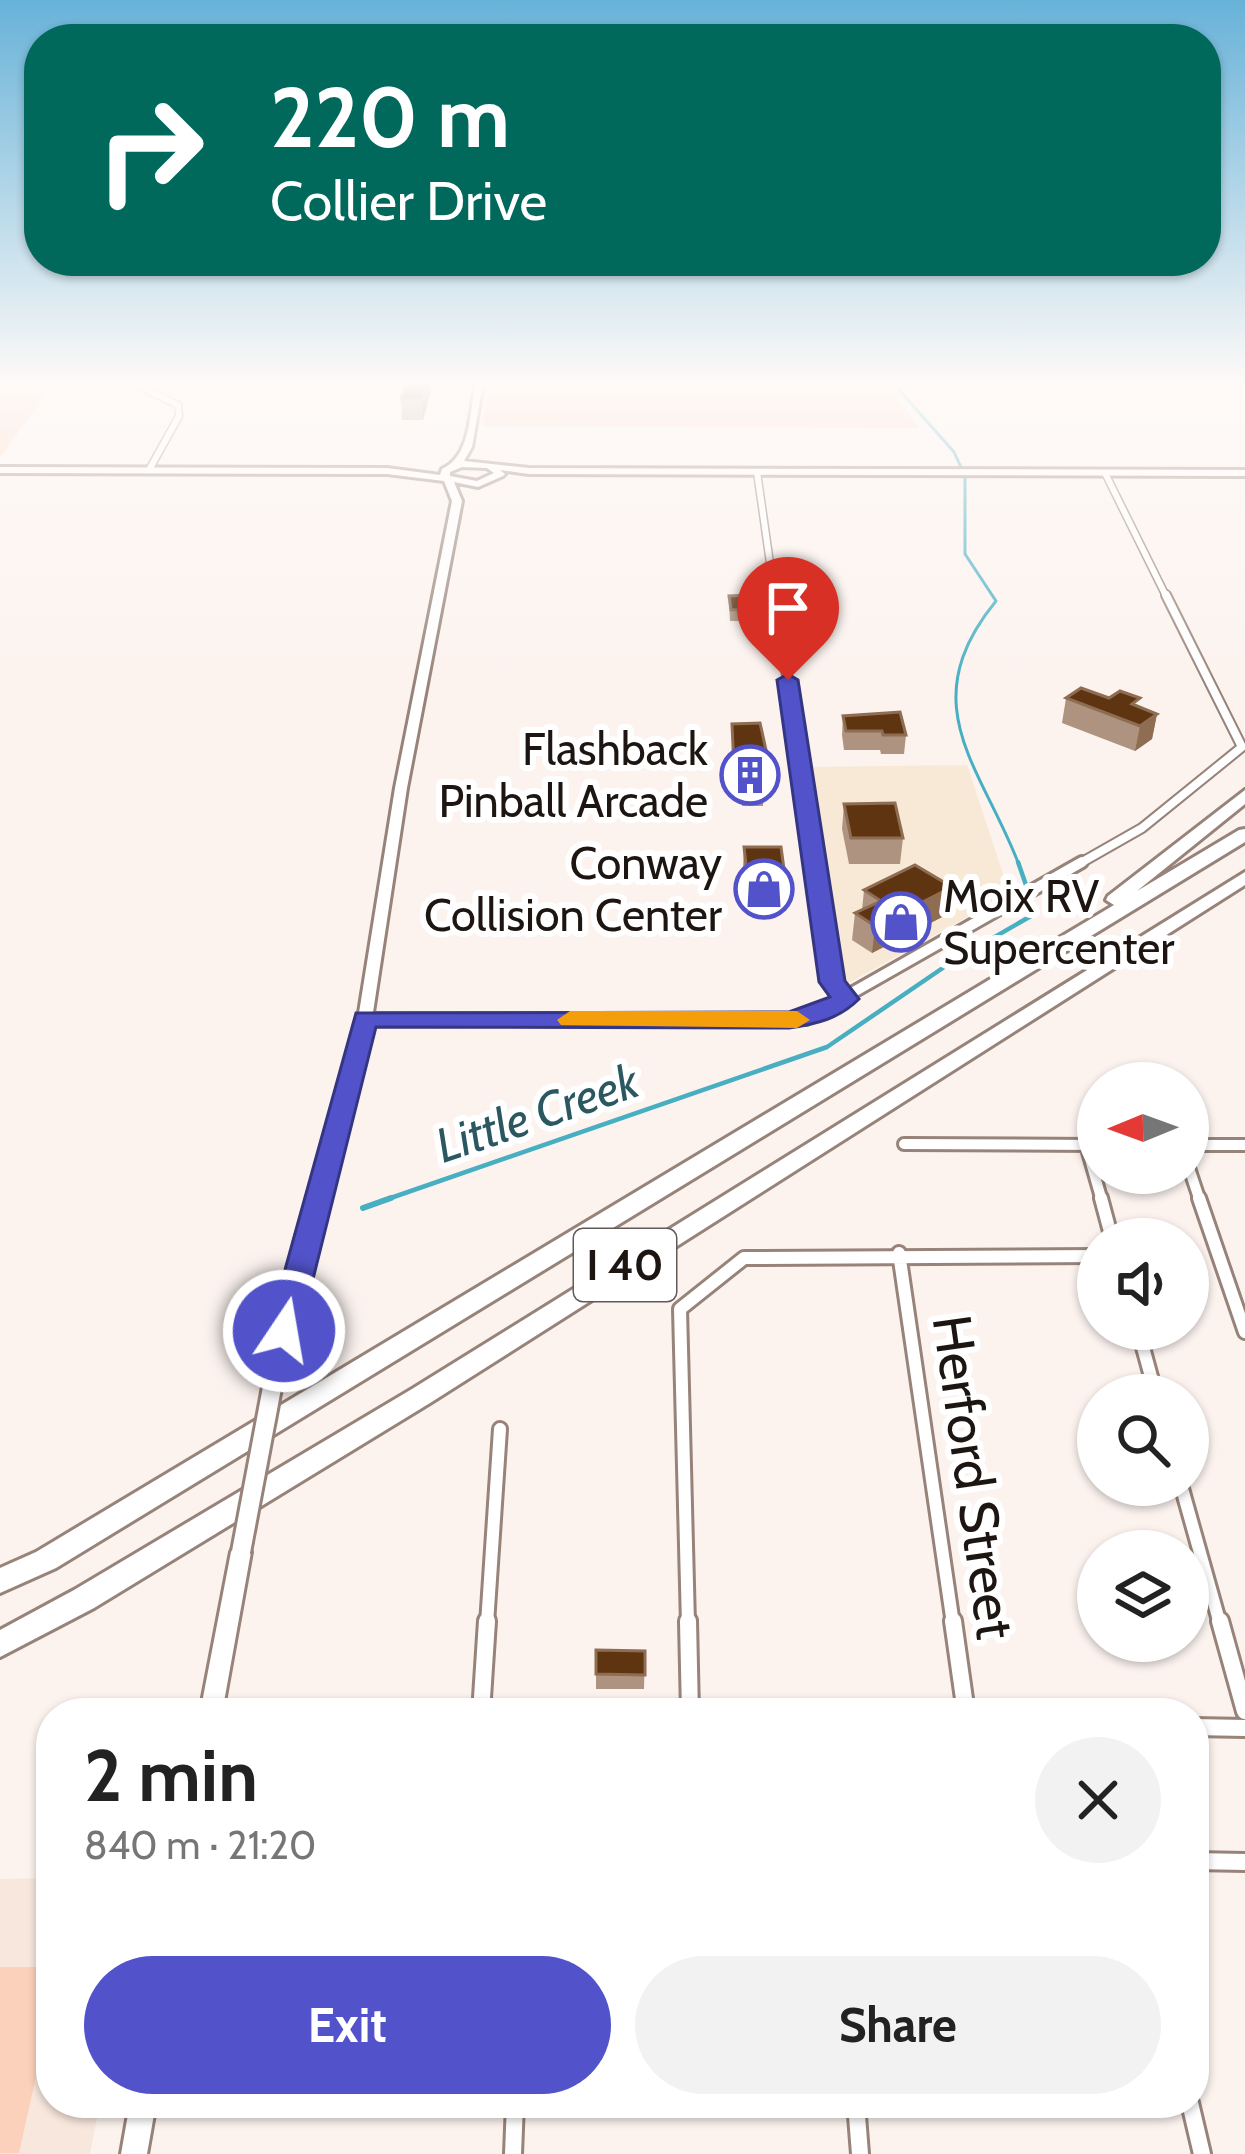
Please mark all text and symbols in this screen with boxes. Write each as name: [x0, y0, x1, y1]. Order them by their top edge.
text: 220 m: [270, 66, 510, 168]
icon: right: [72, 72, 228, 228]
text: Collier Drive: [270, 168, 547, 234]
pin: [737, 557, 839, 680]
icon: arrive: [755, 575, 821, 641]
place label: Flashback Pinball Arcade: [438, 722, 709, 828]
building icon: Flashback Pinball Arcade: [719, 744, 781, 806]
place label: Conway Collision Center: [424, 836, 723, 942]
shop icon: Conway Collision Center: [733, 858, 795, 920]
place label: Moix RV Supercenter: [943, 869, 1175, 975]
shop icon: Moix RV Supercenter: [870, 891, 932, 953]
water label: Little Creek: [428, 1051, 647, 1175]
north arrow: [1077, 1062, 1209, 1194]
map controls: [1077, 1062, 1209, 1662]
button: sound: [1077, 1218, 1209, 1350]
road number: I 40: [574, 1229, 676, 1301]
position arrow: [221, 1268, 347, 1394]
street label: Herford Street: [919, 1311, 1029, 1643]
button: search: [1077, 1374, 1209, 1506]
button: layers: [1077, 1530, 1209, 1662]
text: 2 min: [84, 1732, 258, 1819]
button: close: [1035, 1737, 1161, 1863]
text: 840 m · 21:20: [84, 1821, 316, 1869]
button: Exit: [84, 1956, 611, 2094]
button: Share: [635, 1956, 1161, 2094]

